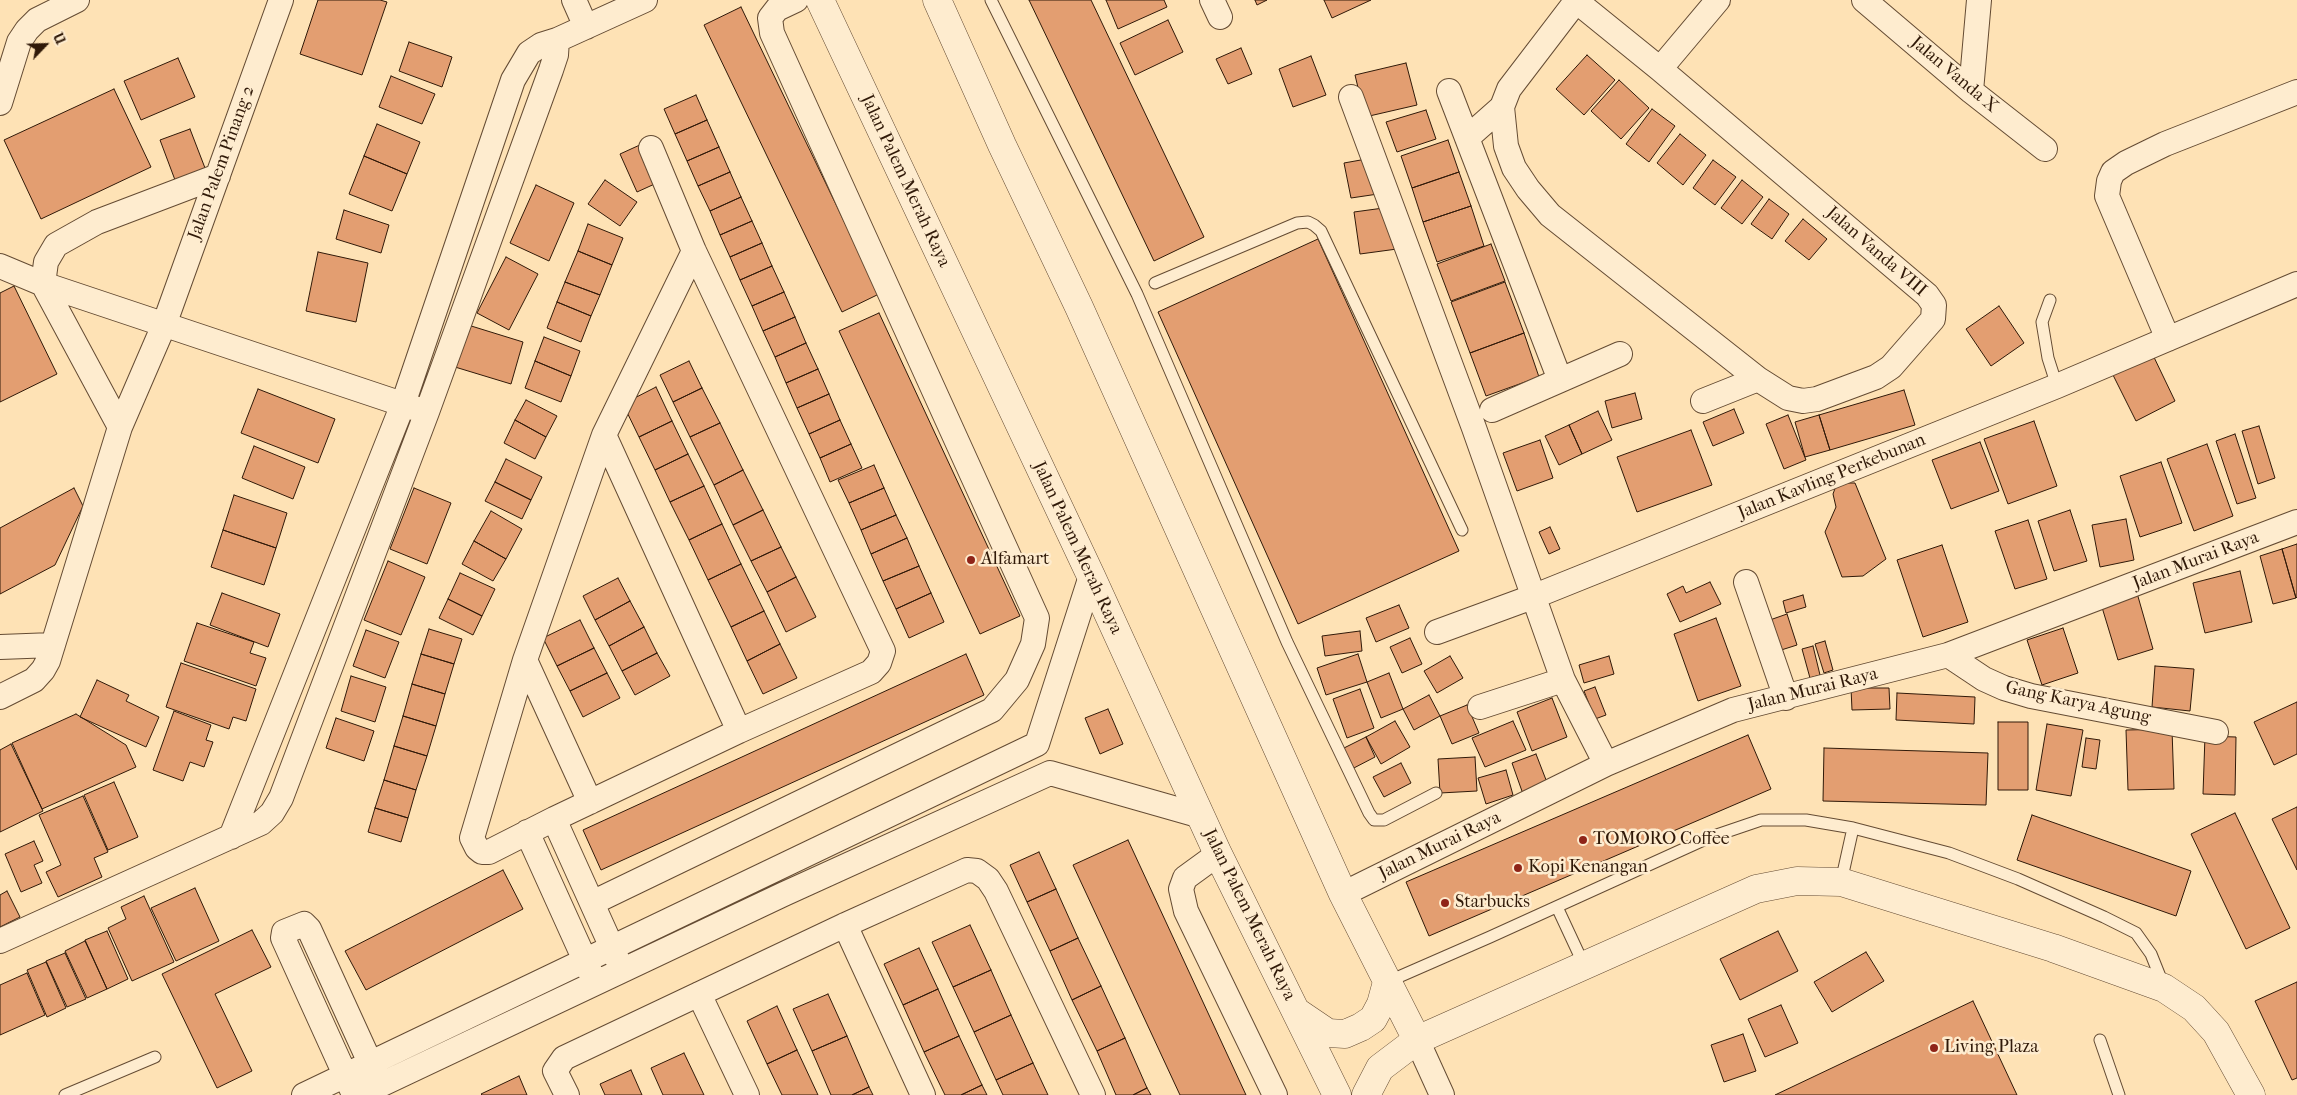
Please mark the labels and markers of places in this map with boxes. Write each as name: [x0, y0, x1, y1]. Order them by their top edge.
place label: Alfamart: [981, 549, 1049, 571]
marker: Alfamart: [965, 554, 977, 566]
place label: TOMORO Coffee: [1593, 829, 1730, 851]
marker: TOMORO Coffee: [1577, 834, 1589, 846]
place label: Kopi Kenangan: [1528, 857, 1648, 879]
marker: Kopi Kenangan: [1512, 862, 1524, 874]
place label: Starbucks: [1455, 892, 1530, 914]
marker: Starbucks: [1439, 897, 1451, 909]
place label: Living Plaza: [1944, 1037, 2039, 1059]
marker: Living Plaza: [1928, 1042, 1940, 1054]

